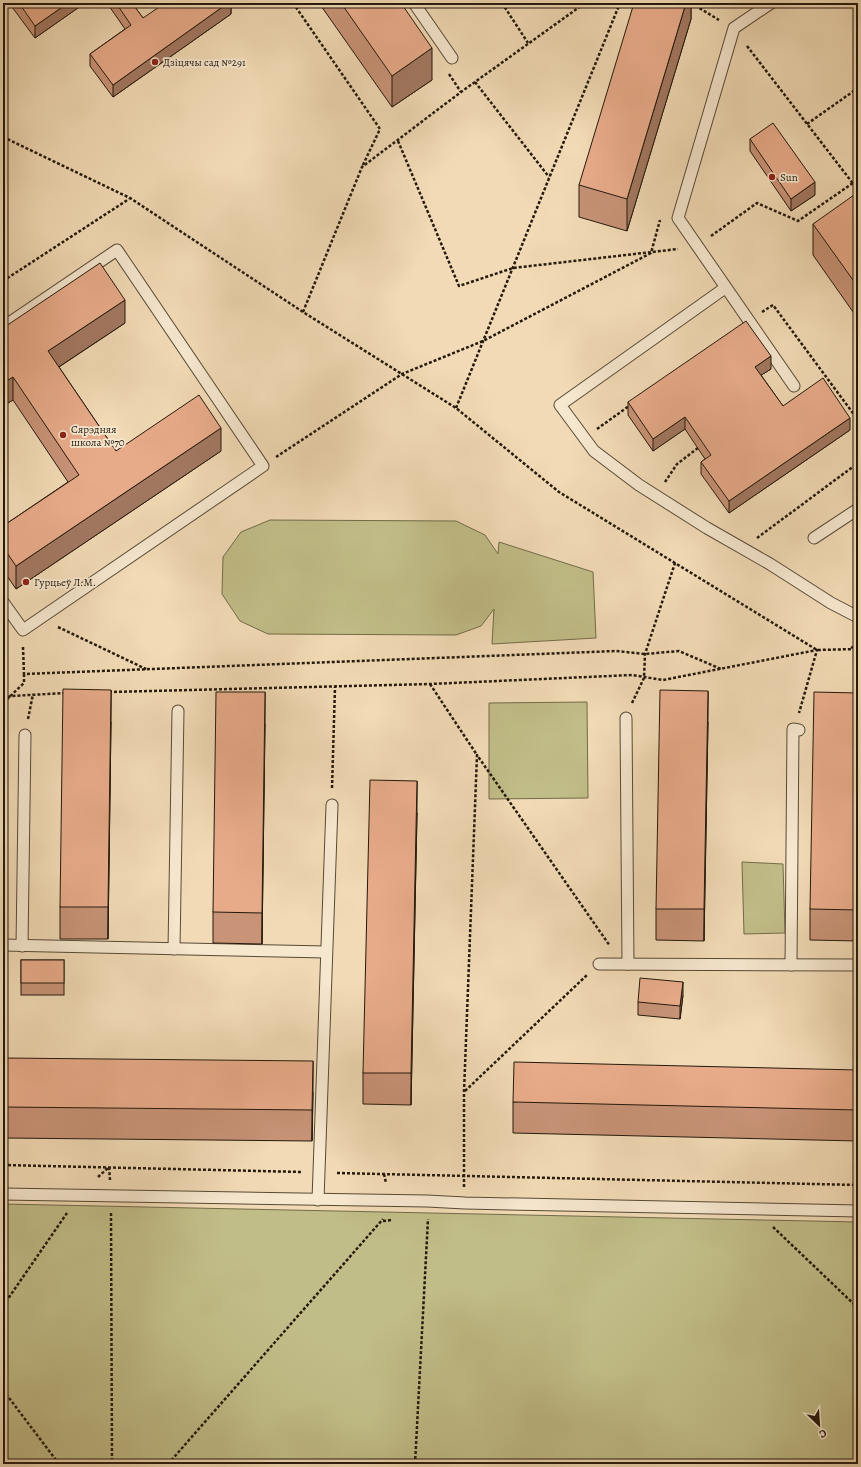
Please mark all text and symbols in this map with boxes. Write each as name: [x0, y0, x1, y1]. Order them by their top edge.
place label: Дзіцячы сад №291: [163, 55, 246, 70]
marker: Дзіцячы сад №291: [150, 57, 160, 67]
place label: Sun: [780, 170, 798, 185]
marker: Sun: [767, 172, 777, 182]
place label: Сярэдняя школа №70: [71, 422, 125, 450]
marker: Сярэдняя школа №70: [58, 430, 68, 440]
place label: Гурцьеў Л.М.: [34, 575, 96, 590]
marker: Гурцьеў Л.М.: [21, 577, 31, 587]
north arrow: [799, 1405, 839, 1445]
text: С: [817, 1425, 829, 1442]

